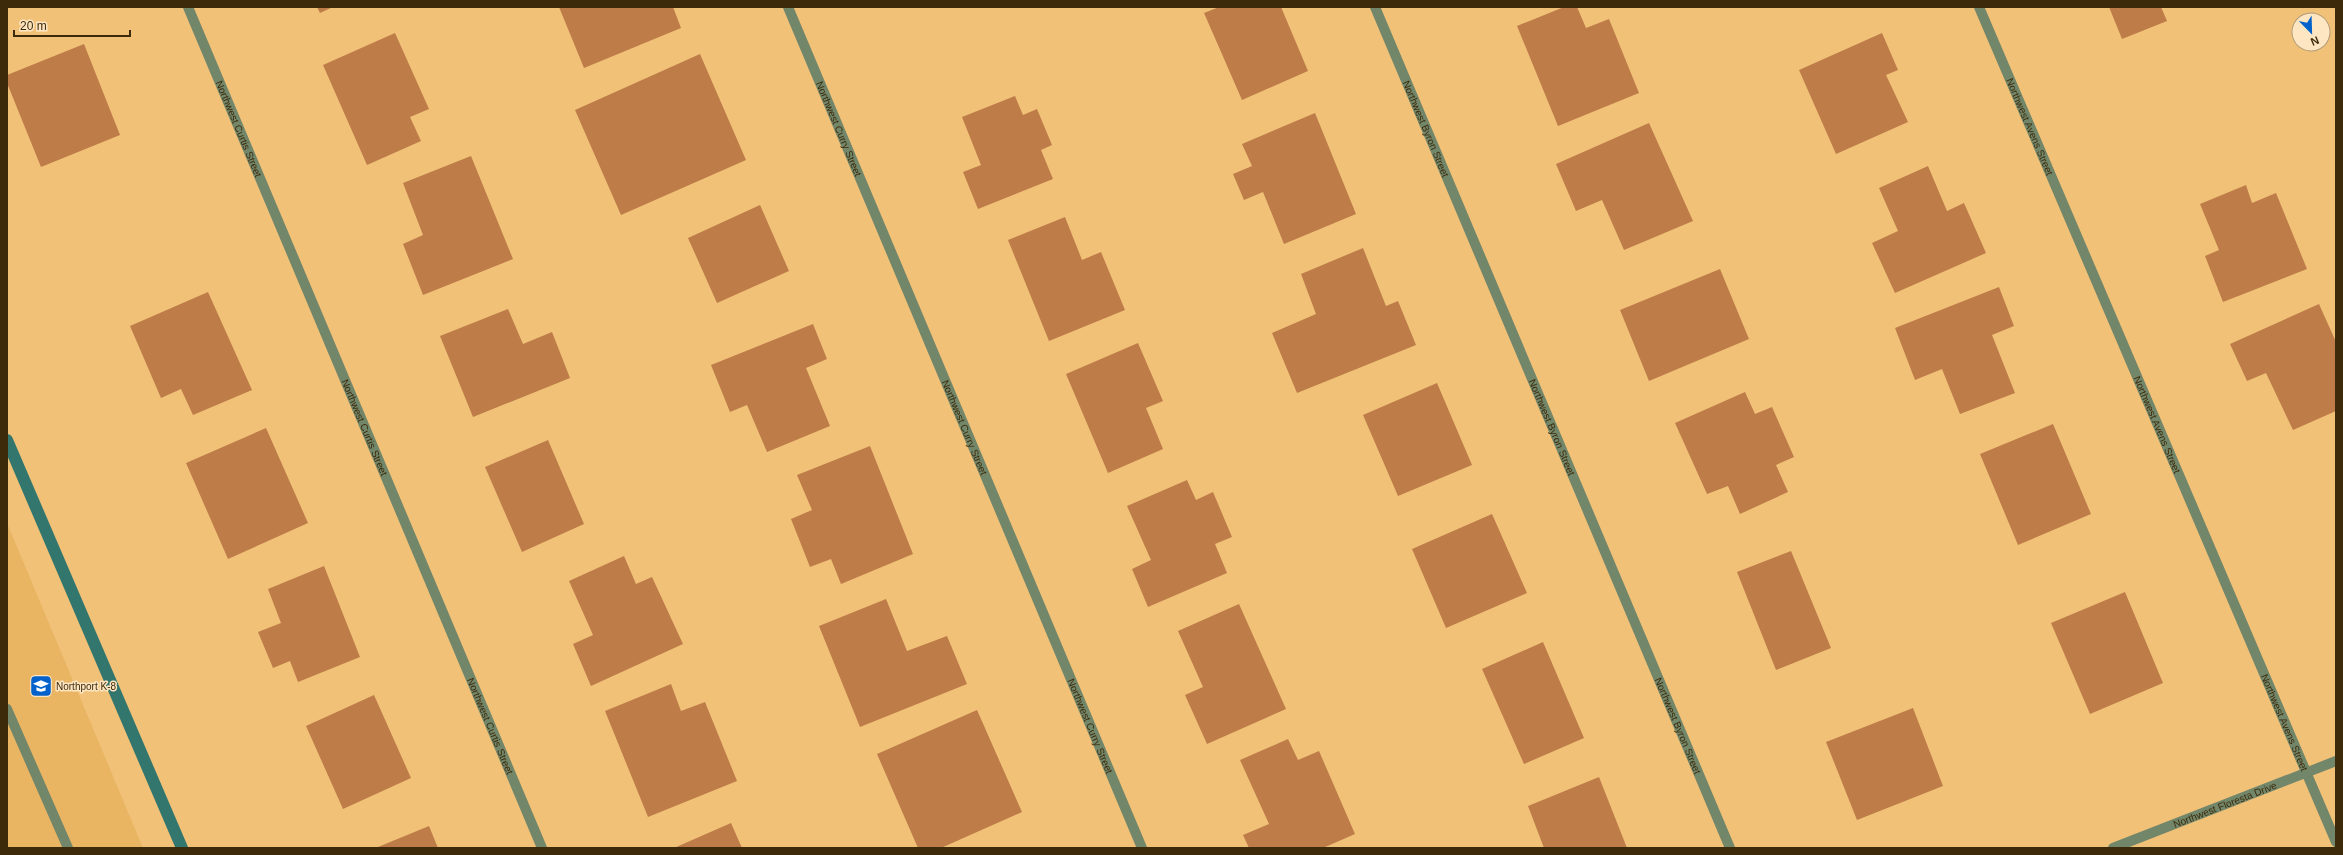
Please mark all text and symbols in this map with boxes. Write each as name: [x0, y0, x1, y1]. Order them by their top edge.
scale bar: [14, 12, 130, 38]
north arrow: [2291, 12, 2331, 52]
text: 20 m: [20, 19, 47, 33]
text: N: [2309, 34, 2321, 48]
street label: Northwest Avens Street: [2005, 76, 2056, 177]
street label: Northwest Curtis Street: [214, 79, 264, 179]
street label: Northwest Byron Street: [1401, 79, 1452, 179]
street label: Northwest Curry Street: [814, 80, 864, 178]
street label: Northwest Avens Street: [2132, 374, 2183, 475]
street label: Northwest Curtis Street: [340, 377, 390, 477]
street label: Northwest Byron Street: [1527, 377, 1578, 477]
street label: Northwest Curry Street: [940, 378, 990, 477]
street label: Northwest Avens Street: [2259, 672, 2311, 773]
school or university icon: Northport K-8: [28, 673, 54, 699]
street label: Northwest Curtis Street: [465, 676, 516, 776]
street label: Northwest Byron Street: [1653, 676, 1704, 776]
street label: Northwest Curry Street: [1066, 677, 1116, 775]
place label: Northport K-8: [56, 681, 116, 692]
street label: Northwest Floresta Drive: [2171, 779, 2279, 830]

